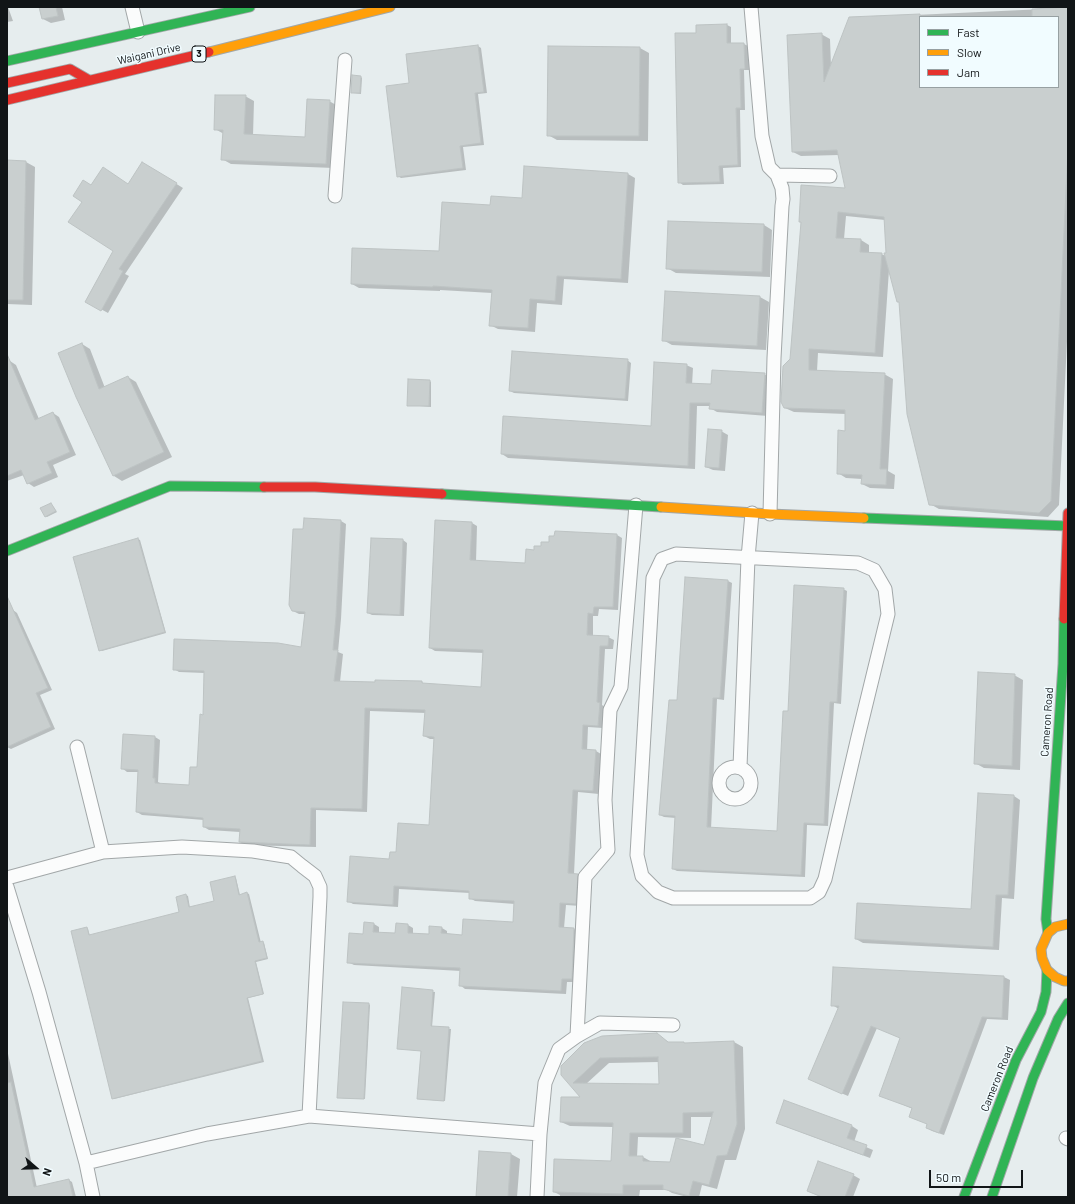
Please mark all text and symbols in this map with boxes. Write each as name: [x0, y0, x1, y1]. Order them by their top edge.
legend: [919, 16, 1059, 88]
text: Fast: [957, 25, 980, 39]
street label: Waigani Drive: [116, 40, 182, 68]
text: Slow: [957, 45, 982, 59]
road number: 3: [192, 46, 206, 62]
text: Jam: [957, 65, 980, 79]
street label: Cameron Road: [1038, 687, 1056, 757]
street label: Cameron Road: [978, 1044, 1016, 1114]
north arrow: [16, 1148, 56, 1188]
scale bar: [931, 1162, 1025, 1188]
text: N: [40, 1167, 55, 1178]
text: 50 m: [936, 1170, 961, 1184]

